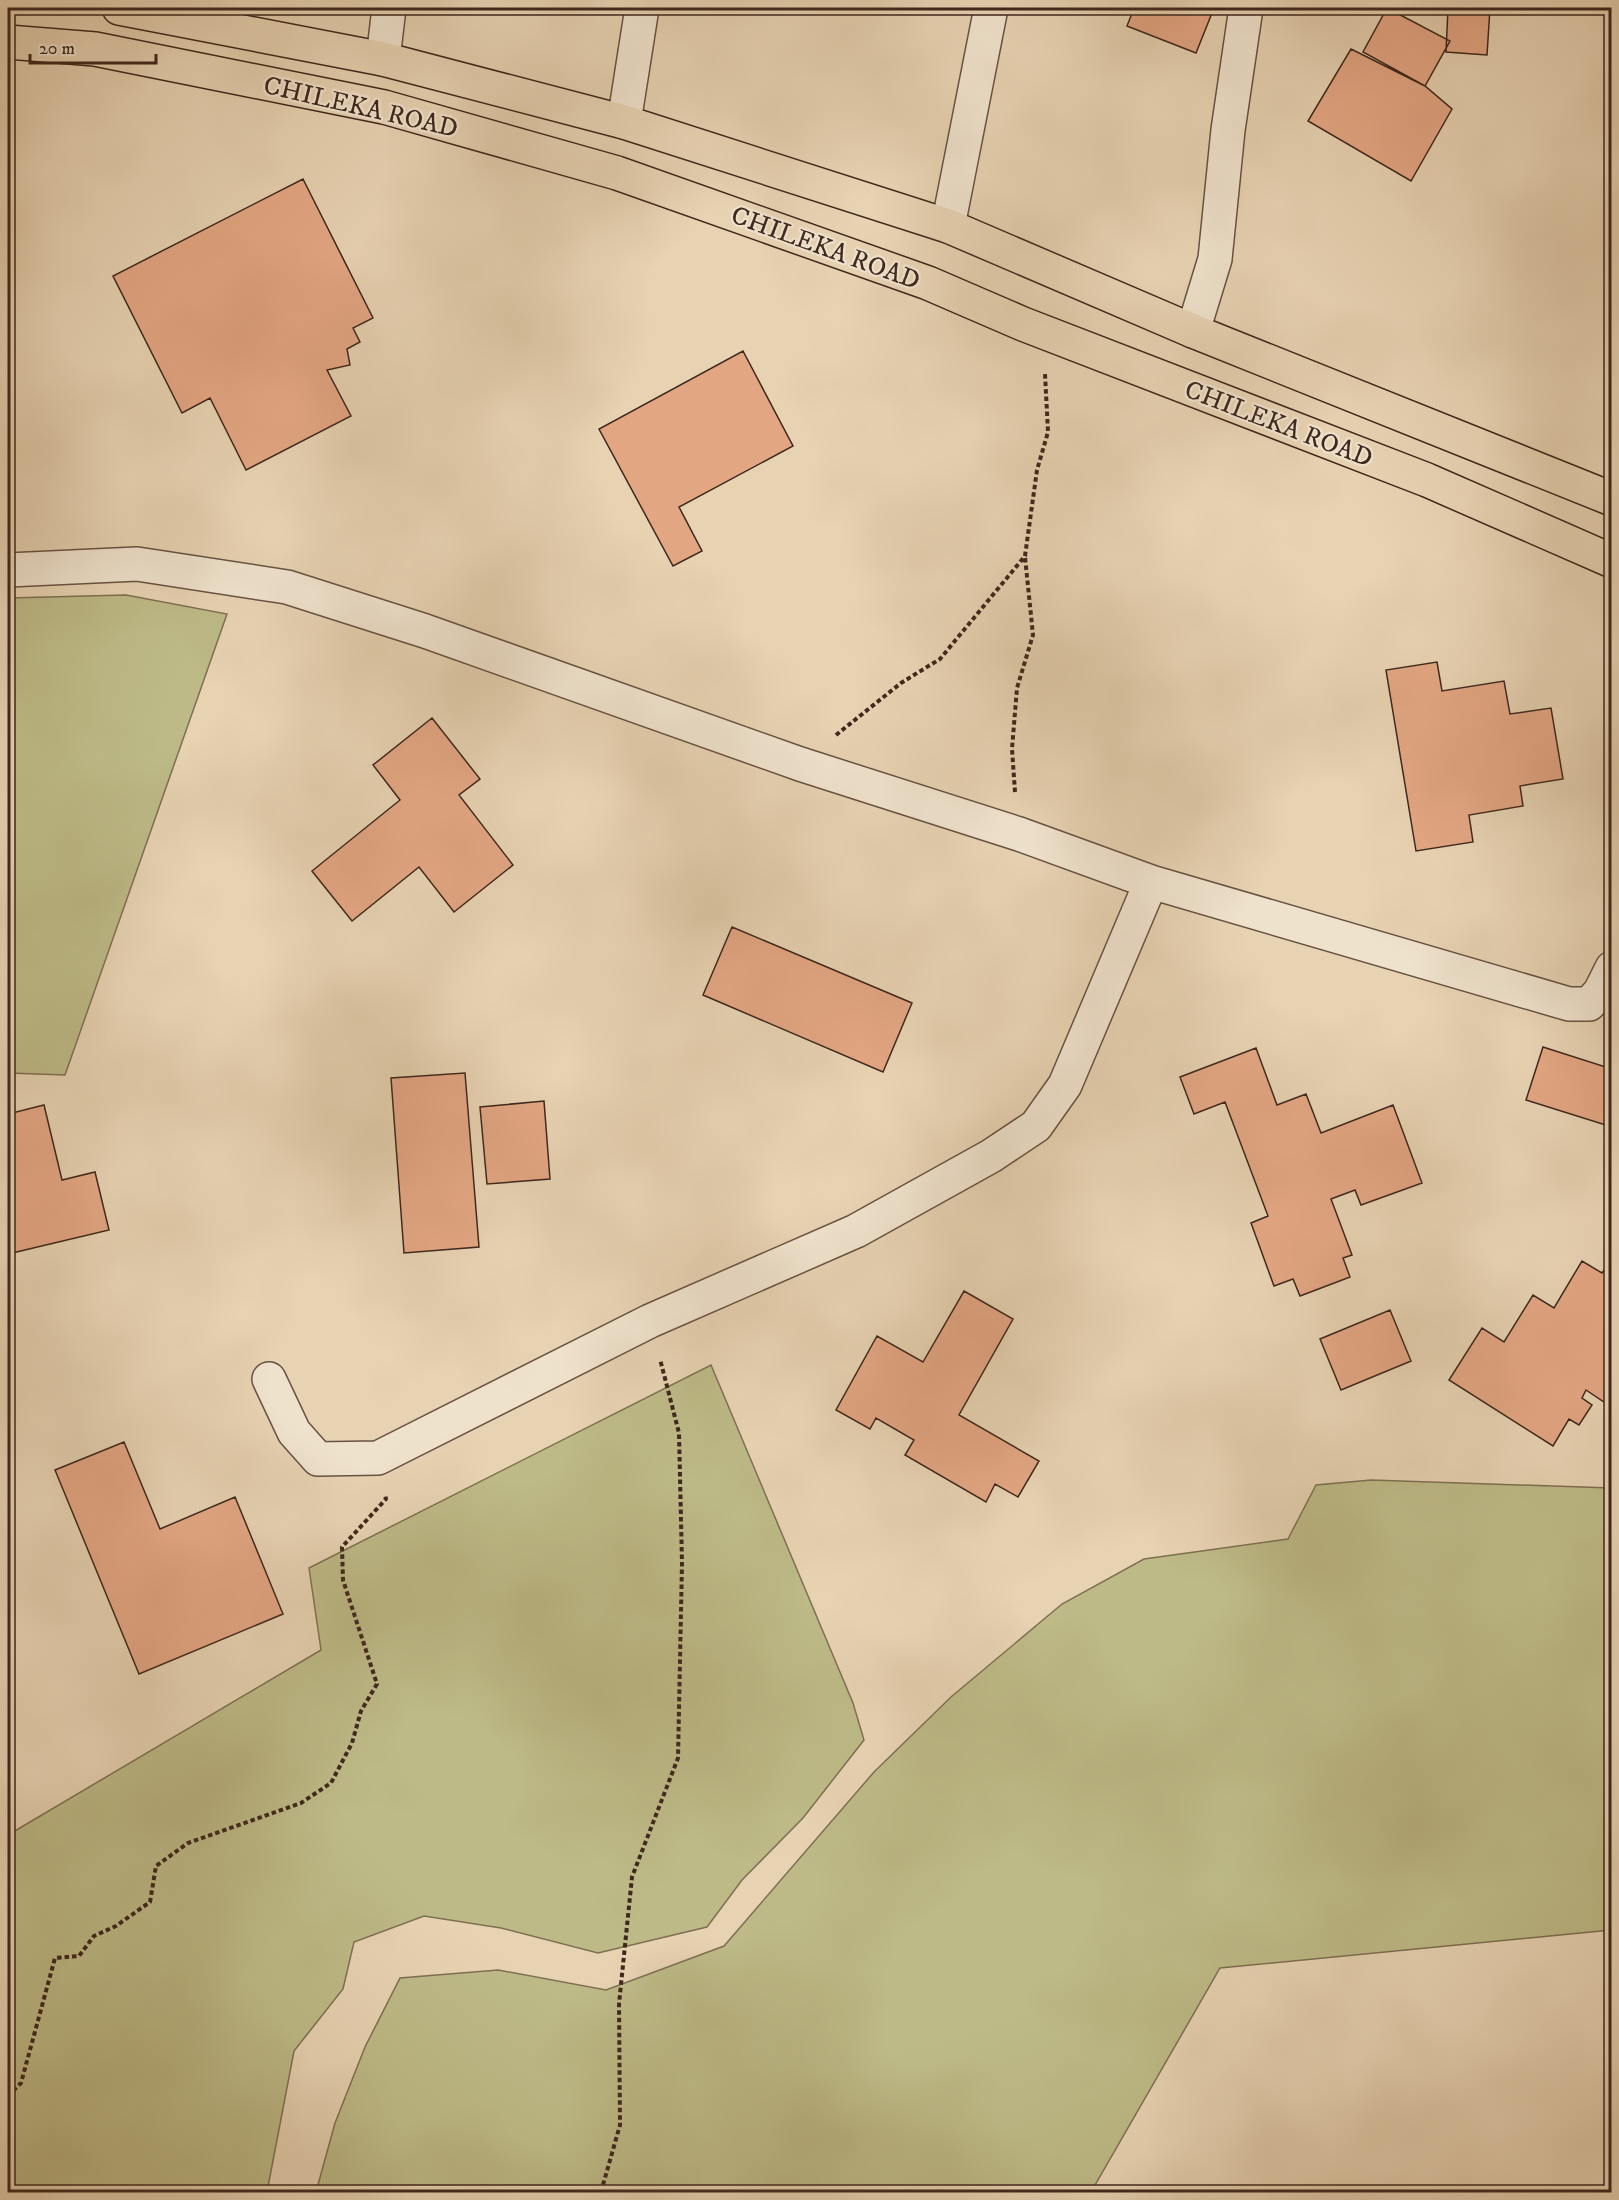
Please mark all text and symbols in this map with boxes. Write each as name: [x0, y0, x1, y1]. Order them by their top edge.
scale bar: [30, 27, 156, 65]
text: 20 m: [39, 38, 75, 60]
street label: CHILEKA ROAD: [260, 69, 461, 146]
street label: CHILEKA ROAD: [727, 199, 924, 298]
street label: CHILEKA ROAD: [1180, 373, 1377, 475]

